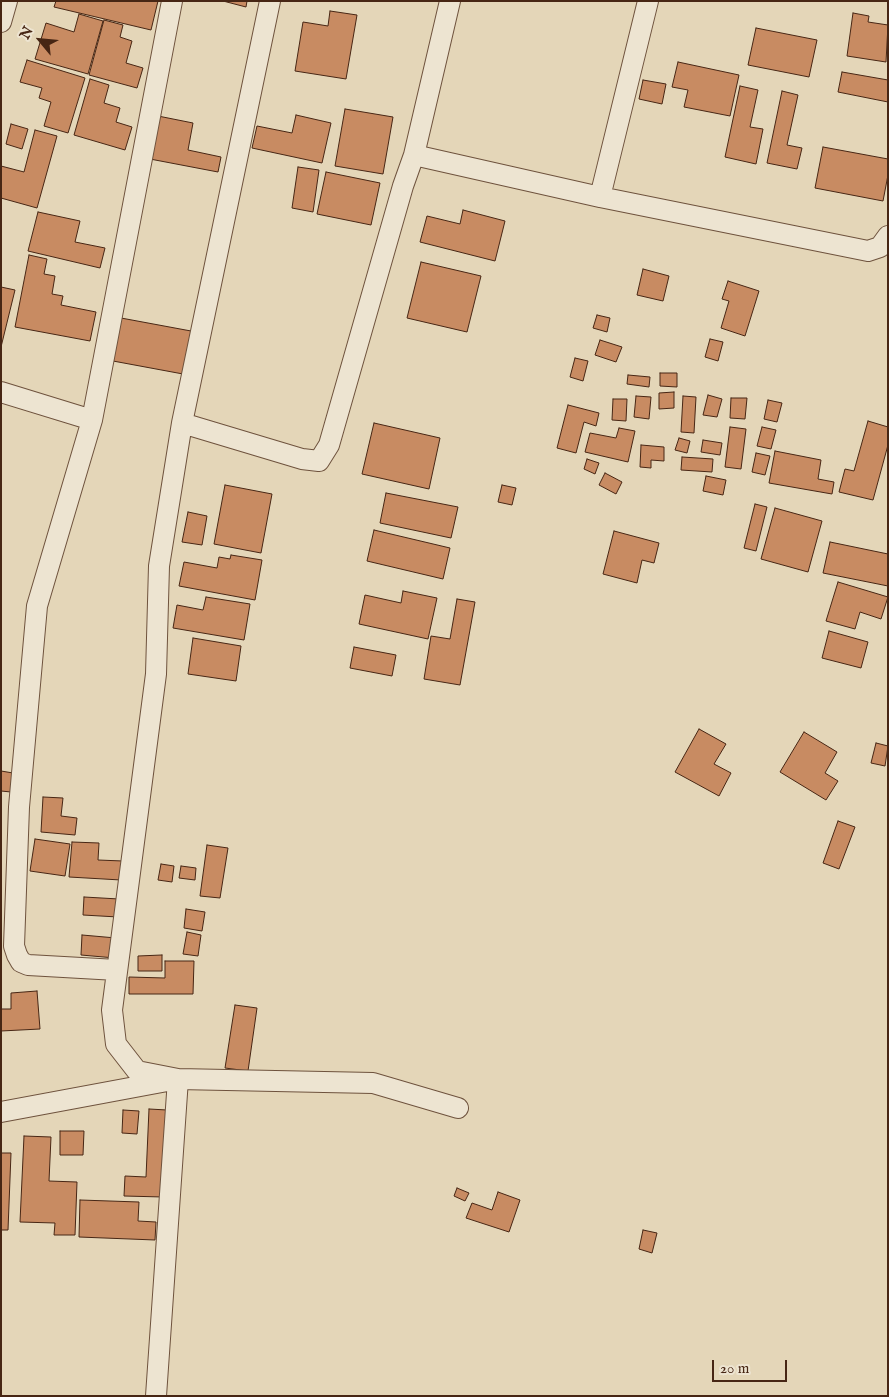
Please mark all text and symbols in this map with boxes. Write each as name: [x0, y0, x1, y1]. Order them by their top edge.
north arrow: [15, 15, 65, 65]
text: N: [16, 23, 38, 43]
scale bar: [714, 1350, 789, 1382]
text: 20 m: [720, 1359, 749, 1378]

